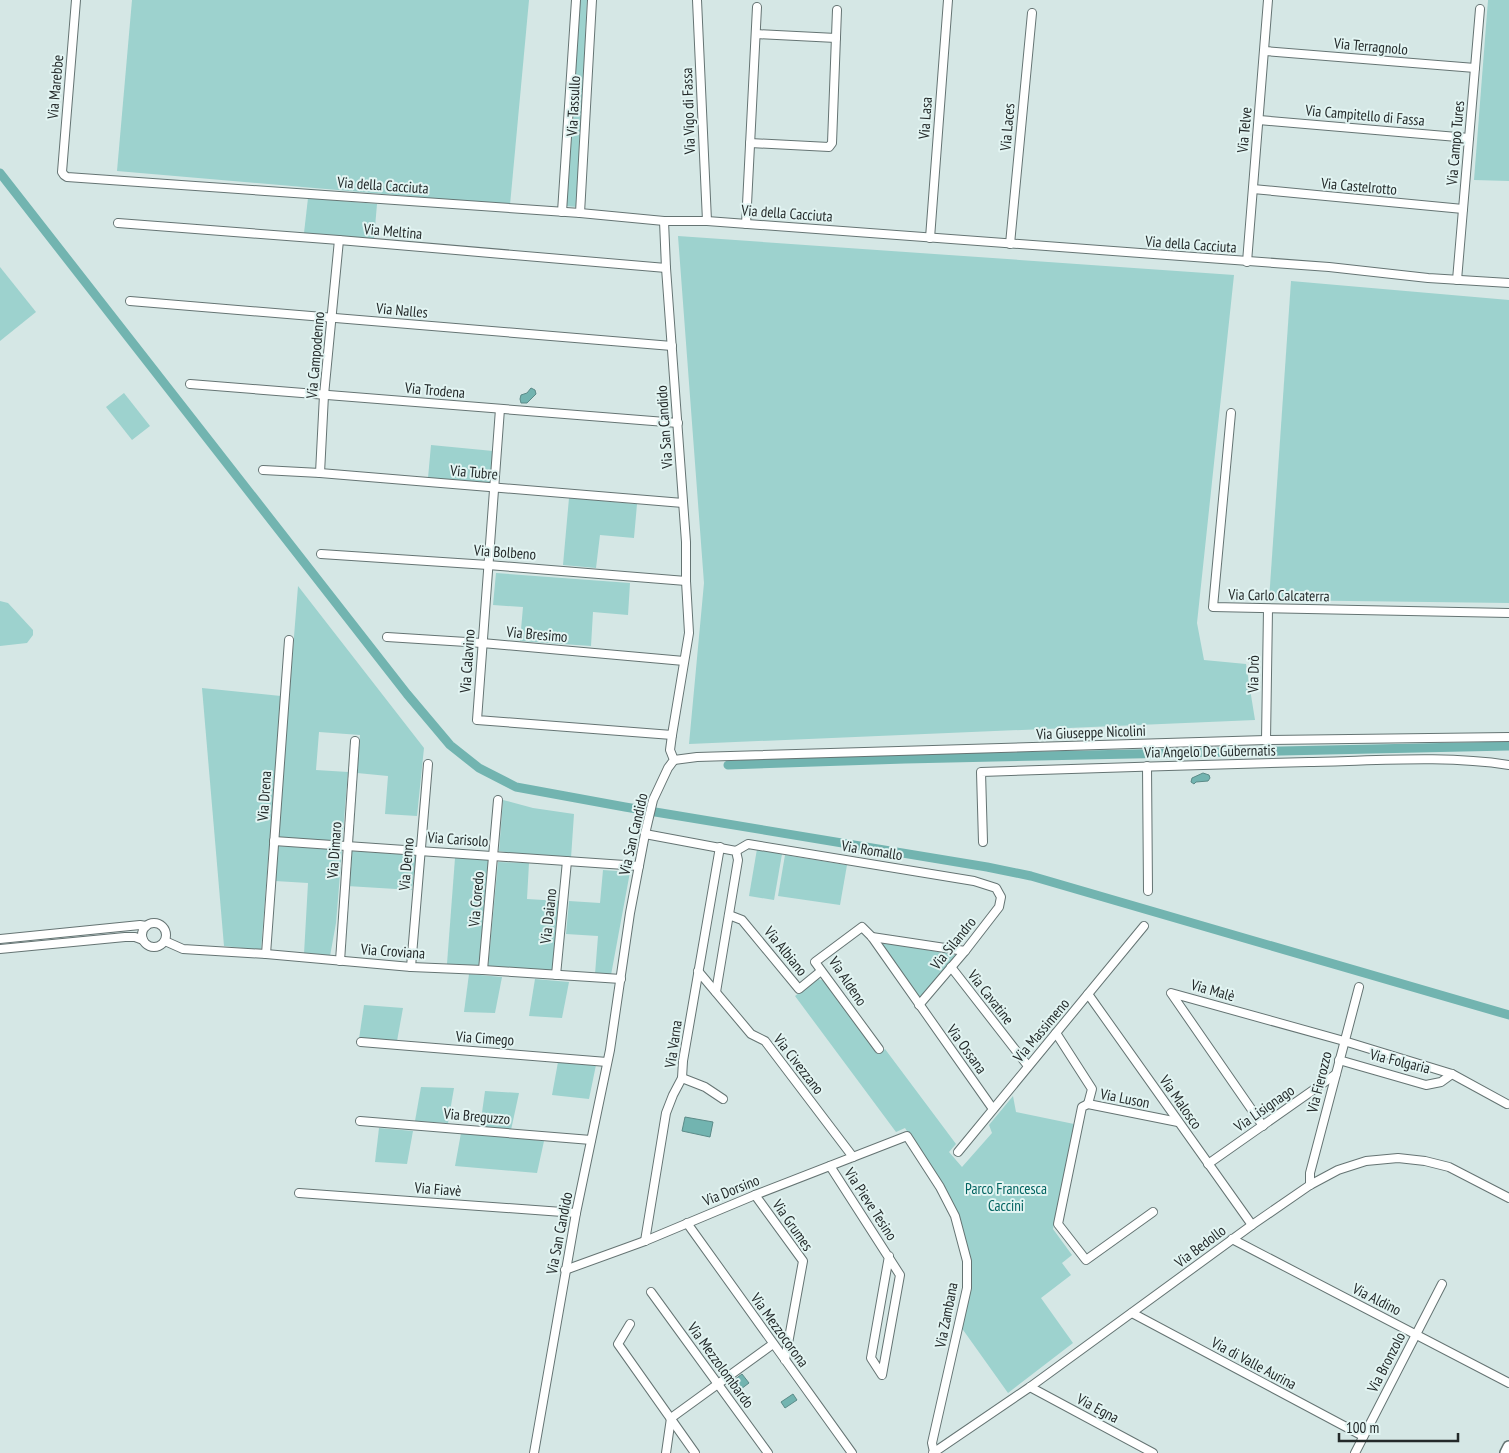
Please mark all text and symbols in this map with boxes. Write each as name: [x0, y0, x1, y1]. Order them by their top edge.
street label: Via Terragnolo: [1332, 33, 1409, 59]
street label: Via Marebbe: [43, 54, 67, 121]
street label: Via Vigo di Fassa: [677, 67, 699, 156]
street label: Via Tassullo: [562, 75, 584, 138]
street label: Via Lasa: [914, 96, 936, 141]
street label: Via Campitello di Fassa: [1304, 100, 1425, 130]
street label: Via Campo Tures: [1442, 100, 1468, 187]
street label: Via Laces: [995, 102, 1019, 153]
street label: Via Telve: [1232, 106, 1255, 155]
street label: Via della Cacciuta: [336, 172, 429, 198]
street label: Via Castelrotto: [1319, 173, 1398, 199]
street label: Via della Cacciuta: [740, 200, 833, 226]
street label: Via Meltina: [362, 219, 423, 243]
street label: Via della Cacciuta: [1144, 231, 1237, 257]
street label: Via Nalles: [374, 298, 429, 322]
street label: Via Campodenno: [302, 311, 328, 400]
street label: Via Trodena: [403, 378, 466, 402]
street label: Via San Candido: [652, 385, 676, 470]
street label: Via Tubre: [448, 460, 499, 484]
street label: Via Bolbeno: [472, 540, 537, 564]
street label: Via Carlo Calcaterra: [1227, 585, 1330, 605]
street label: Via Bresimo: [505, 622, 568, 646]
street label: Via Calavino: [455, 629, 479, 694]
street label: Via Drò: [1243, 655, 1263, 694]
street label: Via Giuseppe Nicolini: [1035, 721, 1146, 743]
street label: Via Angelo De Gubernatis: [1143, 740, 1276, 762]
street label: Via Drena: [253, 770, 275, 823]
street label: Via San Candido: [614, 791, 652, 878]
street label: Via Dimaro: [322, 821, 345, 880]
street label: Via Carisolo: [426, 827, 489, 851]
street label: Via Romallo: [839, 836, 904, 864]
street label: Via Denno: [394, 837, 418, 892]
street label: Via Coredo: [464, 870, 488, 929]
street label: Via Daiano: [536, 887, 560, 946]
street label: Via Silandro: [925, 913, 980, 974]
street label: Via Albiano: [760, 922, 812, 980]
street label: Via Croviana: [359, 939, 426, 963]
street label: Via Aldeno: [824, 952, 871, 1009]
street label: Via Cavatine: [963, 965, 1018, 1028]
street label: Via Malè: [1188, 974, 1237, 1005]
street label: Via Massimeno: [1008, 994, 1073, 1067]
street label: Via Varna: [660, 1019, 686, 1070]
street label: Via Ossana: [942, 1020, 991, 1077]
street label: Via Cimego: [454, 1026, 515, 1050]
street label: Via Civezzano: [769, 1029, 828, 1098]
street label: Via Folgaria: [1367, 1044, 1432, 1078]
street label: Via Fierozzo: [1302, 1049, 1336, 1116]
street label: Via Malosco: [1155, 1071, 1206, 1133]
street label: Via Lisignago: [1229, 1080, 1298, 1136]
street label: Via Luson: [1098, 1084, 1151, 1112]
street label: Via Breguzzo: [442, 1104, 511, 1128]
street label: Via Pieve Tesino: [840, 1163, 902, 1244]
street label: Via Dorsino: [699, 1170, 762, 1210]
street label: Via Fiavè: [413, 1178, 462, 1200]
park label: Parco Francesca Caccini: [965, 1179, 1047, 1215]
street label: Via San Candido: [542, 1190, 576, 1277]
street label: Via Grumes: [768, 1195, 818, 1254]
street label: Via Bedollo: [1170, 1221, 1229, 1272]
street label: Via Aldino: [1348, 1278, 1405, 1319]
street label: Via Zambana: [930, 1281, 962, 1350]
street label: Via Mezzocorona: [746, 1288, 813, 1371]
street label: Via Mezzolombardo: [683, 1318, 759, 1412]
street label: Via Bronzolo: [1362, 1329, 1409, 1396]
street label: Via di Valle Aurina: [1207, 1332, 1300, 1393]
street label: Via Egna: [1073, 1389, 1122, 1427]
scale bar: [1339, 1410, 1458, 1442]
text: 100 m: [1346, 1418, 1379, 1437]

